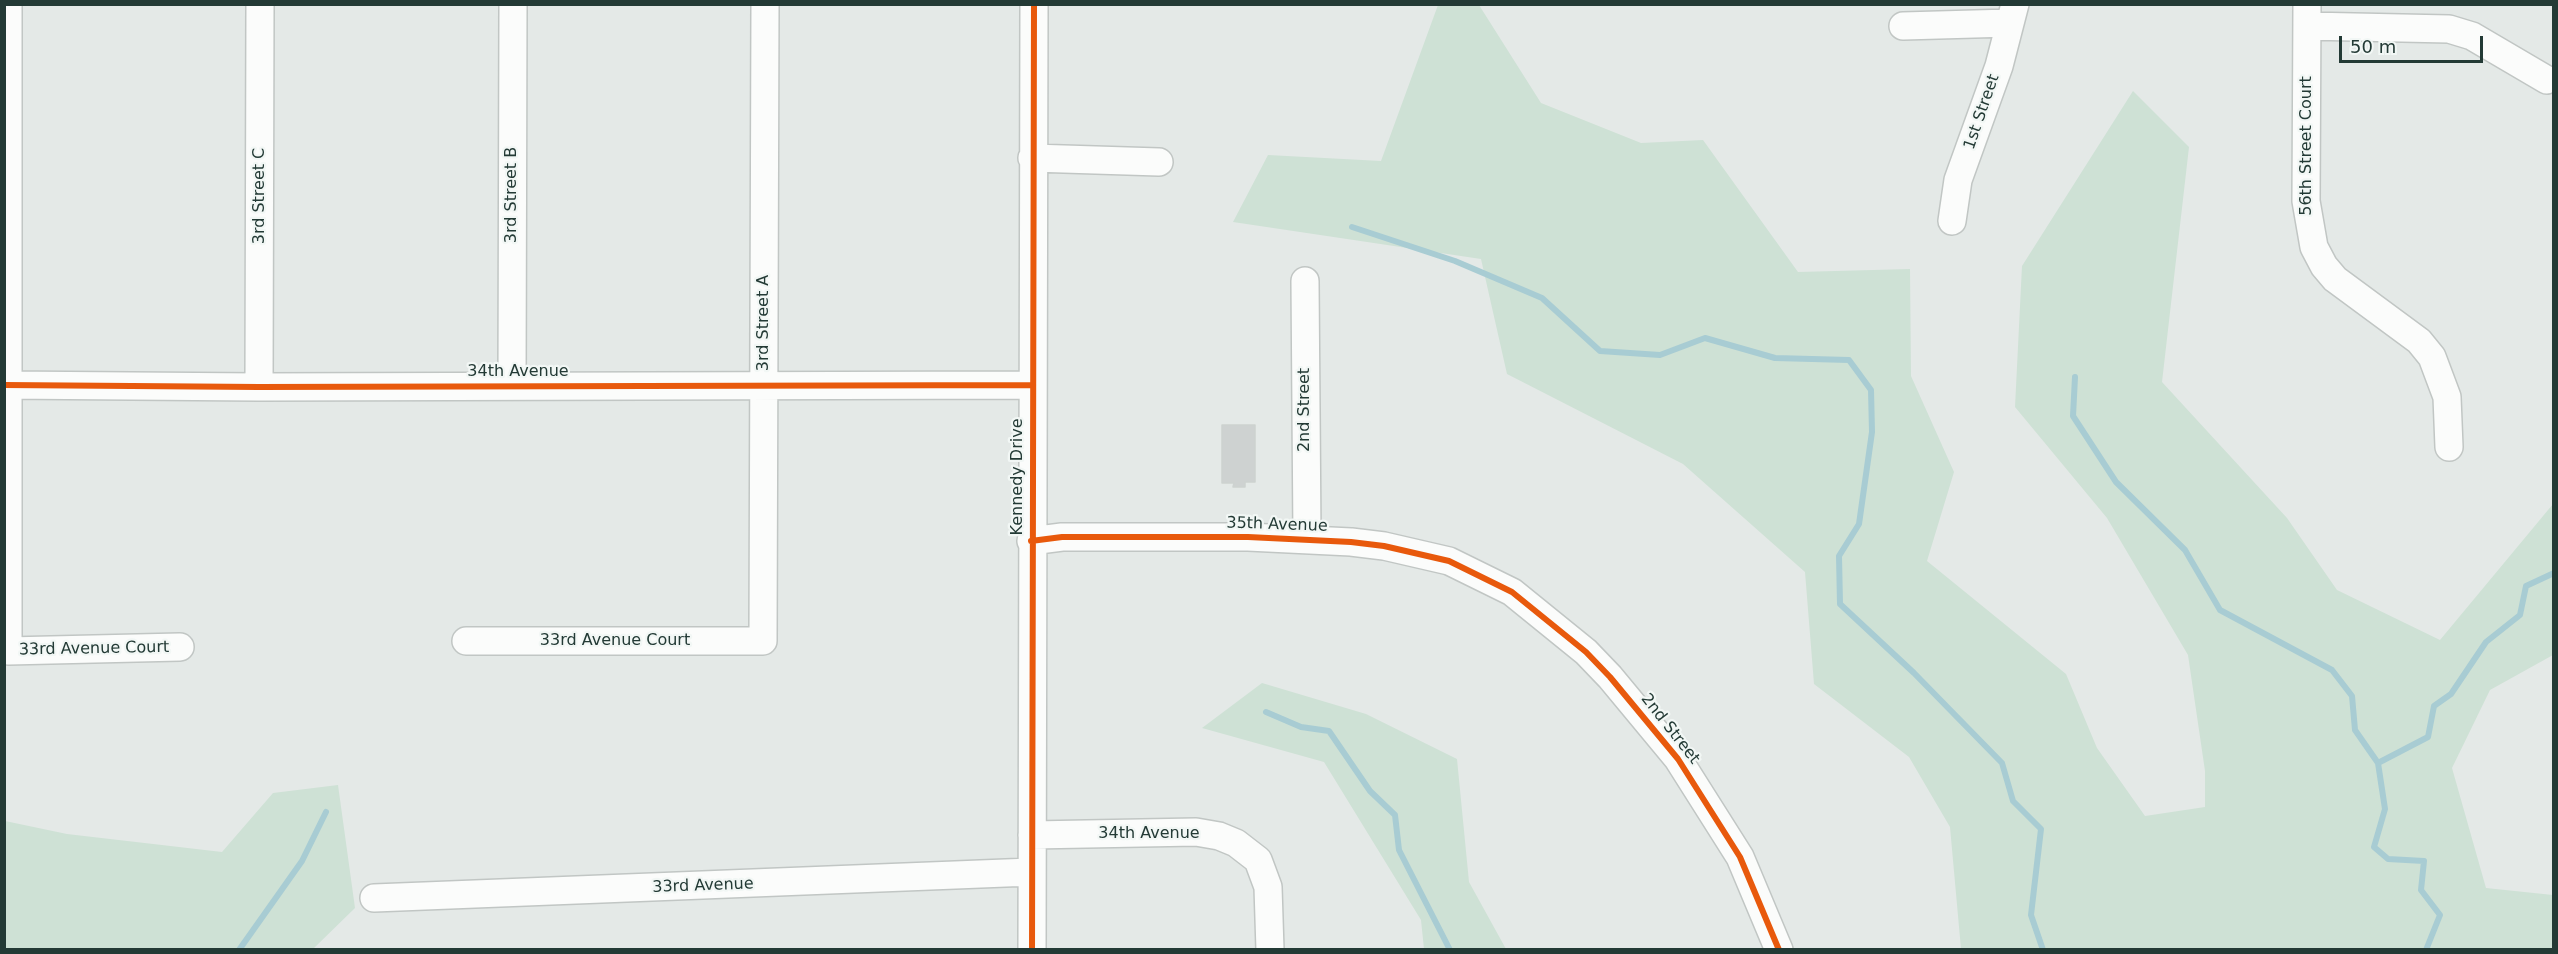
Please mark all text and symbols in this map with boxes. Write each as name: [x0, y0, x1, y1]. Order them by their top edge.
scale bar: [2342, 24, 2486, 62]
text: 50 m: [2350, 36, 2396, 57]
street label: 1st Street: [1960, 72, 2004, 152]
street label: 56th Street Court: [2297, 76, 2317, 216]
street label: 3rd Street B: [502, 147, 522, 243]
street label: 3rd Street C: [250, 148, 270, 244]
street label: 3rd Street A: [754, 275, 774, 371]
street label: 34th Avenue: [467, 362, 569, 382]
street label: 2nd Street: [1295, 368, 1315, 452]
street label: Kennedy Drive: [1008, 418, 1028, 536]
street label: 35th Avenue: [1226, 514, 1328, 536]
street label: 33rd Avenue Court: [540, 631, 690, 651]
street label: 33rd Avenue Court: [19, 638, 169, 660]
street label: 2nd Street: [1637, 690, 1703, 768]
street label: 34th Avenue: [1098, 824, 1200, 844]
street label: 33rd Avenue: [652, 875, 754, 897]

